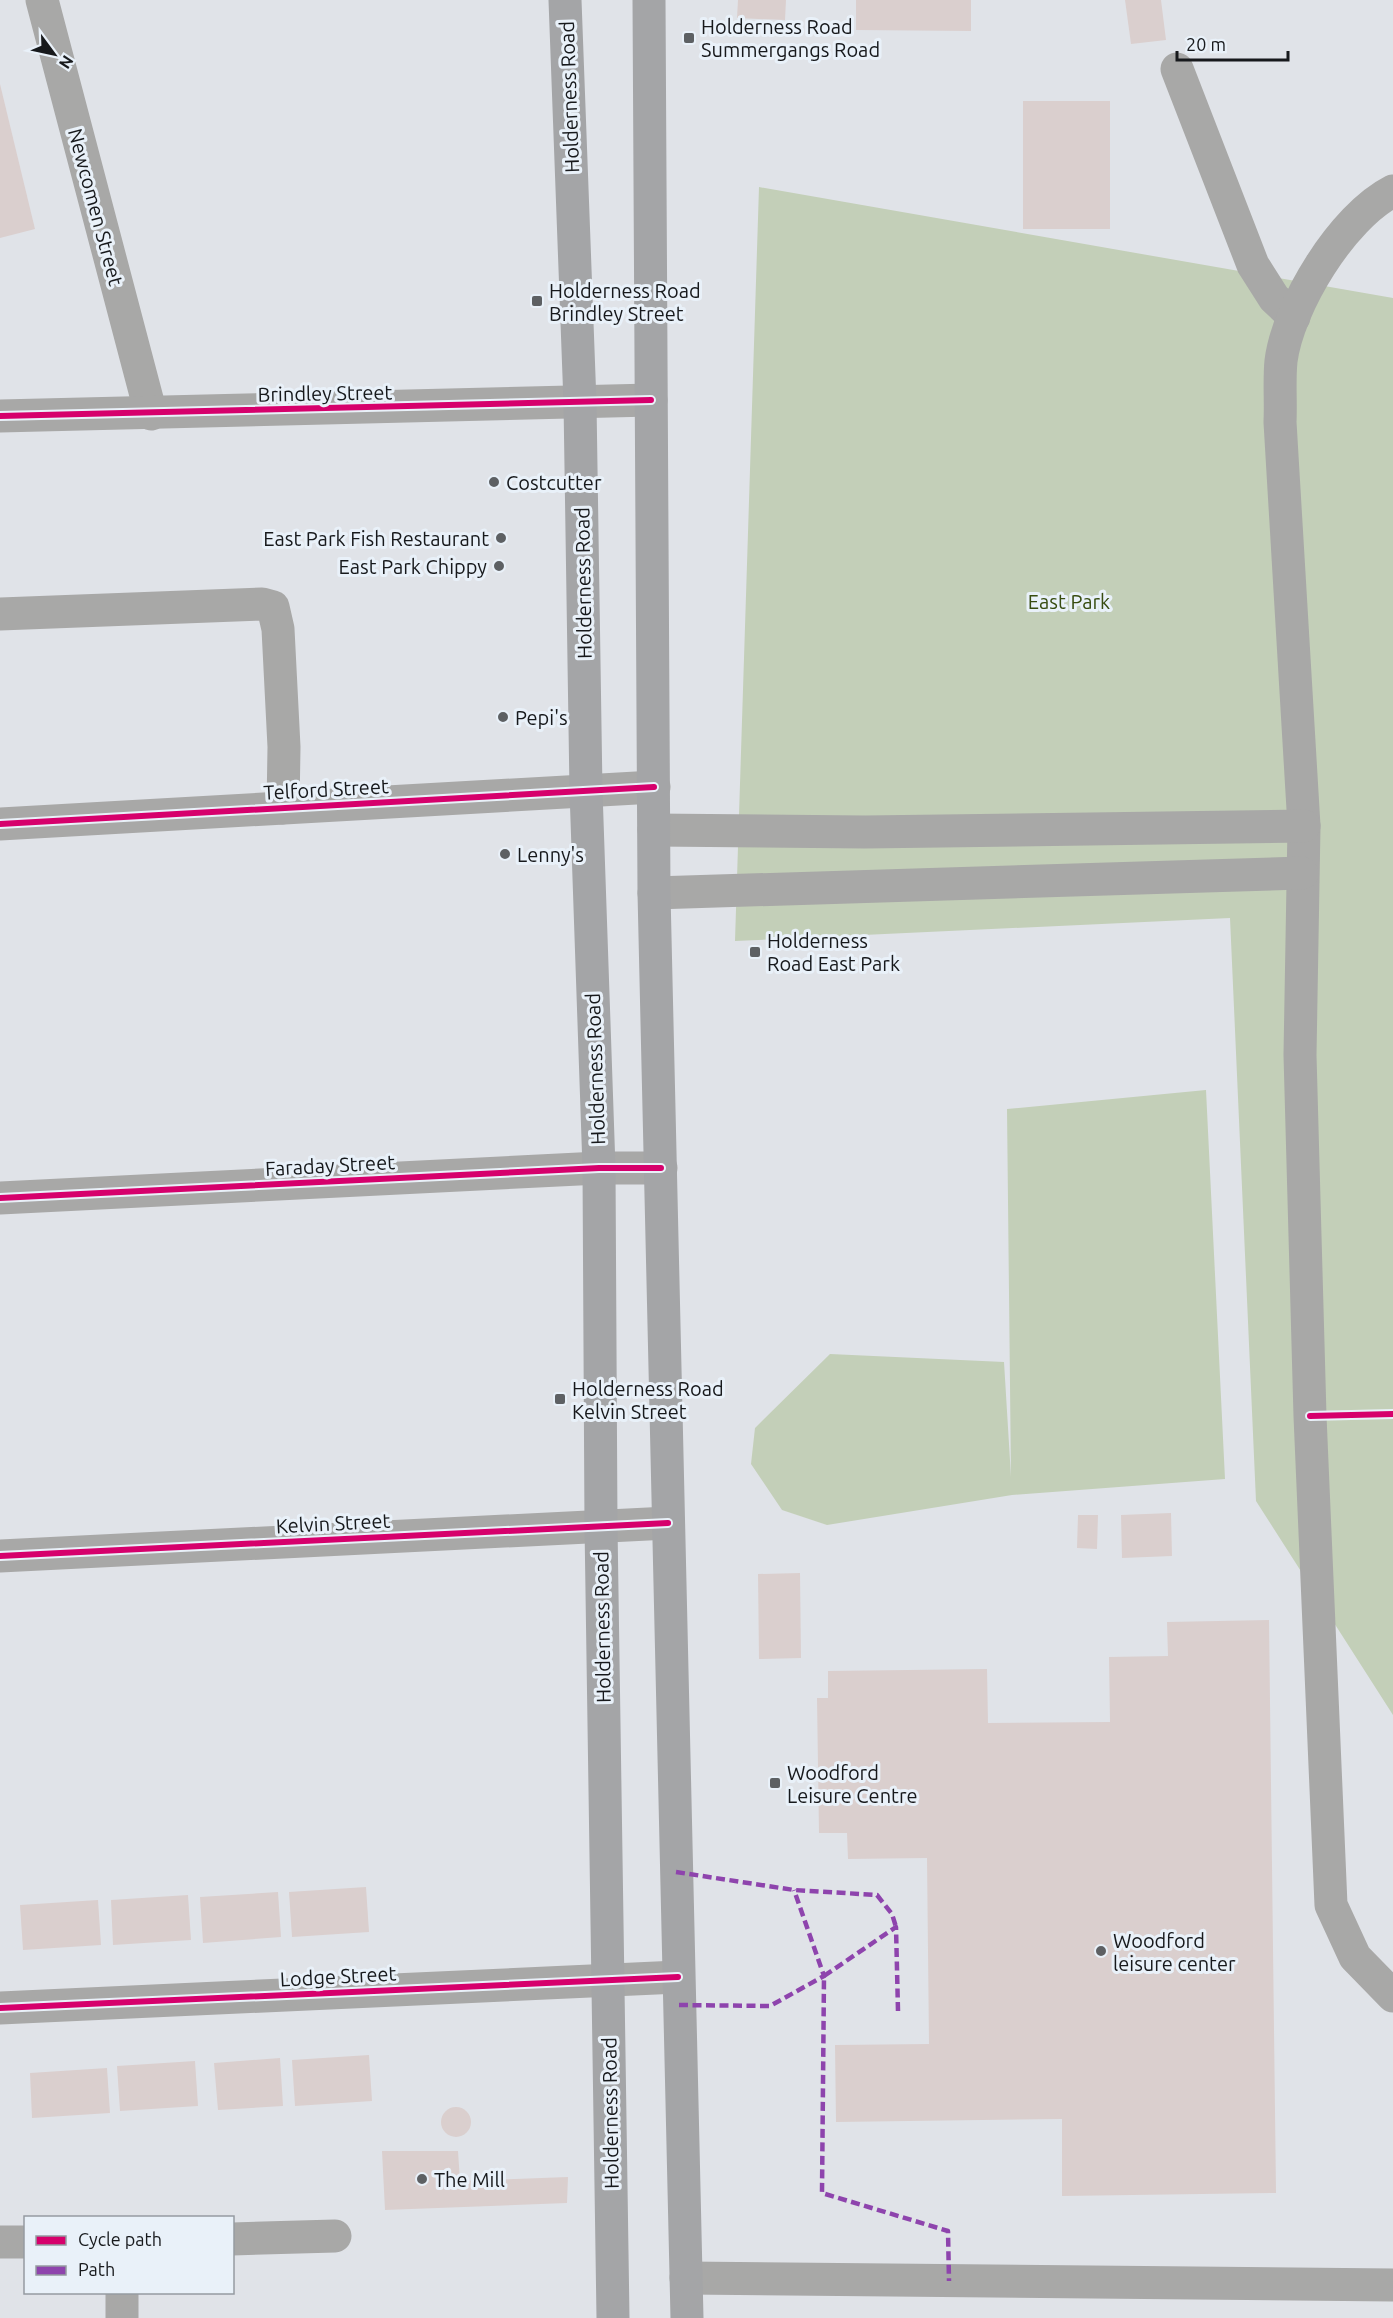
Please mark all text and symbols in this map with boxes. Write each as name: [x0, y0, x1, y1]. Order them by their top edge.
place label: Holderness Road Summergangs Road: [701, 15, 880, 61]
street label: Holderness Road: [555, 21, 583, 173]
north arrow: [24, 24, 84, 84]
scale bar: [1177, 24, 1288, 62]
marker: Holderness Road Summergangs Road: [682, 31, 696, 45]
text: 20 m: [1186, 34, 1226, 54]
text: N: [56, 52, 77, 72]
street label: Newcomen Street: [64, 126, 128, 288]
place label: Holderness Road Brindley Street: [549, 279, 701, 325]
marker: Holderness Road Brindley Street: [530, 294, 544, 308]
street label: Brindley Street: [258, 380, 393, 406]
place label: Costcutter: [506, 471, 602, 494]
marker: Costcutter: [487, 475, 501, 489]
street label: Holderness Road: [570, 507, 596, 659]
place label: East Park Fish Restaurant: [263, 527, 489, 550]
marker: East Park Fish Restaurant: [494, 531, 508, 545]
place label: East Park Chippy: [339, 555, 487, 578]
marker: East Park Chippy: [492, 559, 506, 573]
park label: East Park: [1028, 590, 1110, 613]
place label: Pepi's: [515, 706, 568, 729]
marker: Pepi's: [496, 710, 510, 724]
street label: Telford Street: [263, 774, 389, 804]
place label: Lenny's: [517, 843, 584, 866]
marker: Lenny's: [498, 847, 512, 861]
place label: Holderness Road East Park: [767, 929, 900, 975]
marker: Holderness Road East Park: [748, 945, 762, 959]
street label: Holderness Road: [581, 993, 609, 1145]
street label: Faraday Street: [265, 1150, 396, 1180]
place label: Holderness Road Kelvin Street: [572, 1377, 724, 1423]
marker: Holderness Road Kelvin Street: [553, 1392, 567, 1406]
street label: Kelvin Street: [275, 1509, 391, 1537]
street label: Holderness Road: [589, 1551, 615, 1703]
place label: Woodford Leisure Centre: [787, 1761, 918, 1807]
marker: Woodford Leisure Centre: [768, 1776, 782, 1790]
place label: Woodford leisure center: [1113, 1929, 1236, 1975]
marker: Woodford leisure center: [1094, 1944, 1108, 1958]
street label: Lodge Street: [279, 1961, 397, 1991]
street label: Holderness Road: [597, 2037, 623, 2189]
place label: The Mill: [434, 2168, 505, 2191]
marker: The Mill: [415, 2172, 429, 2186]
legend: [24, 2216, 234, 2294]
text: Cycle path: [78, 2229, 162, 2249]
text: Path: [78, 2259, 115, 2279]

